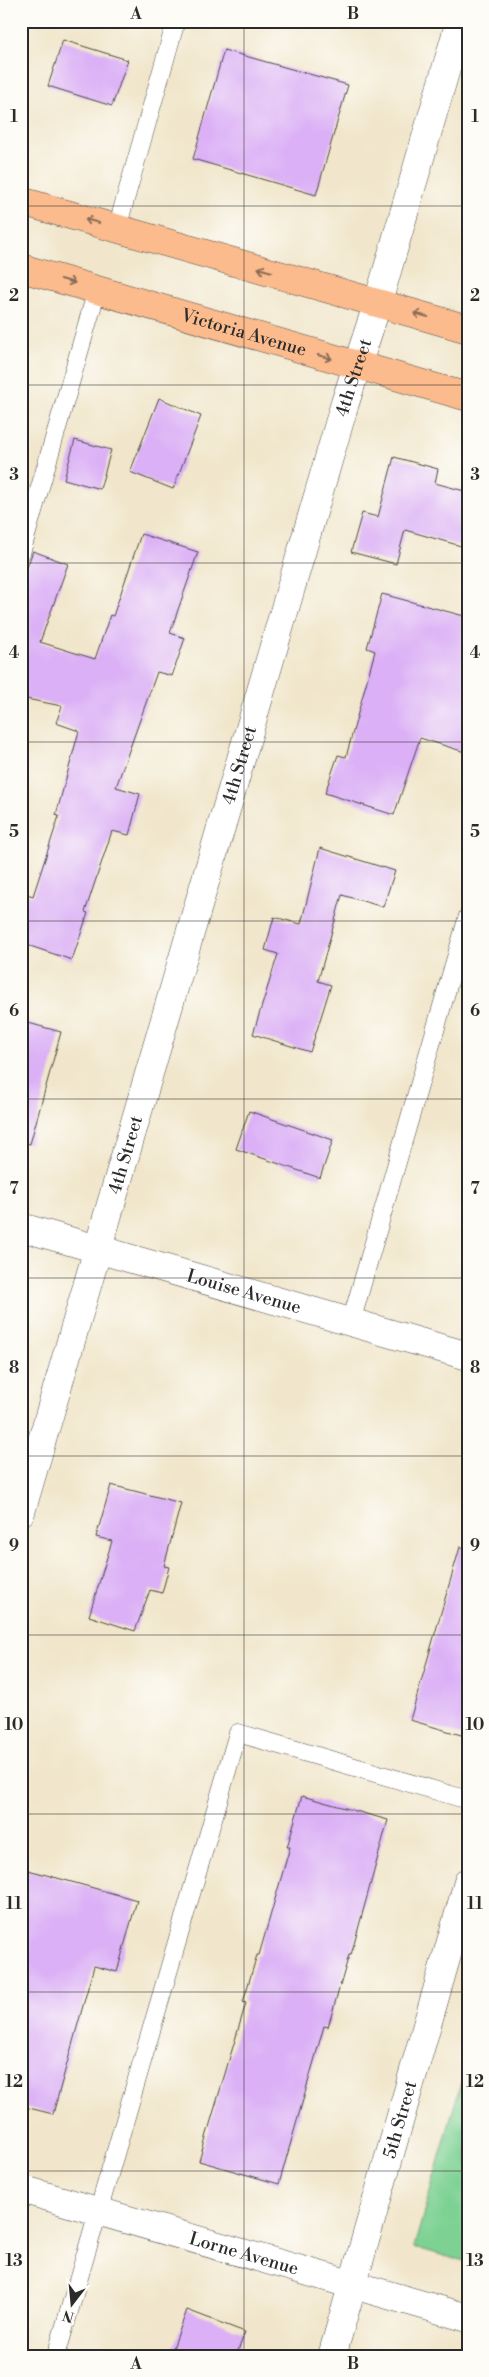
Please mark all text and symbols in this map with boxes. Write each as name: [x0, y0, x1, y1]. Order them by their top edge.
text: A: [129, 4, 142, 24]
text: B: [347, 4, 359, 24]
text: 1: [10, 107, 18, 127]
text: 1: [471, 107, 479, 127]
one-way arrow: [84, 215, 100, 225]
one-way arrow: [257, 265, 273, 274]
one-way arrow: [60, 277, 76, 287]
text: 2: [9, 286, 19, 306]
text: 2: [470, 286, 480, 306]
street label: Victoria Avenue: [178, 303, 309, 361]
one-way arrow: [413, 309, 429, 319]
street label: 4th Street: [330, 335, 377, 419]
one-way arrow: [316, 352, 332, 362]
text: 3: [9, 465, 19, 485]
text: 3: [470, 465, 480, 485]
text: 4: [9, 643, 20, 663]
text: 4: [470, 643, 481, 663]
street label: 4th Street: [217, 723, 262, 807]
text: 5: [9, 822, 19, 842]
text: 5: [470, 822, 480, 842]
text: 6: [9, 1001, 19, 1021]
text: 6: [470, 1001, 480, 1021]
street label: 4th Street: [103, 1112, 148, 1197]
text: 7: [9, 1179, 19, 1199]
text: 7: [470, 1179, 480, 1199]
street label: Louise Avenue: [184, 1264, 304, 1319]
text: 8: [9, 1358, 19, 1378]
text: 8: [470, 1358, 480, 1378]
text: 9: [9, 1536, 19, 1556]
text: 9: [470, 1536, 480, 1556]
text: 10: [5, 1715, 23, 1735]
text: 10: [466, 1715, 484, 1735]
text: 11: [6, 1894, 22, 1914]
text: 11: [467, 1894, 483, 1914]
text: 12: [5, 2072, 23, 2092]
text: 12: [466, 2072, 484, 2092]
street label: 5th Street: [378, 2077, 422, 2161]
street label: Lorne Avenue: [186, 2227, 301, 2280]
text: 13: [5, 2251, 23, 2271]
text: 13: [466, 2251, 484, 2271]
north arrow: [48, 2280, 98, 2330]
text: N: [61, 2305, 76, 2326]
text: A: [129, 2354, 142, 2374]
text: B: [347, 2354, 359, 2374]

